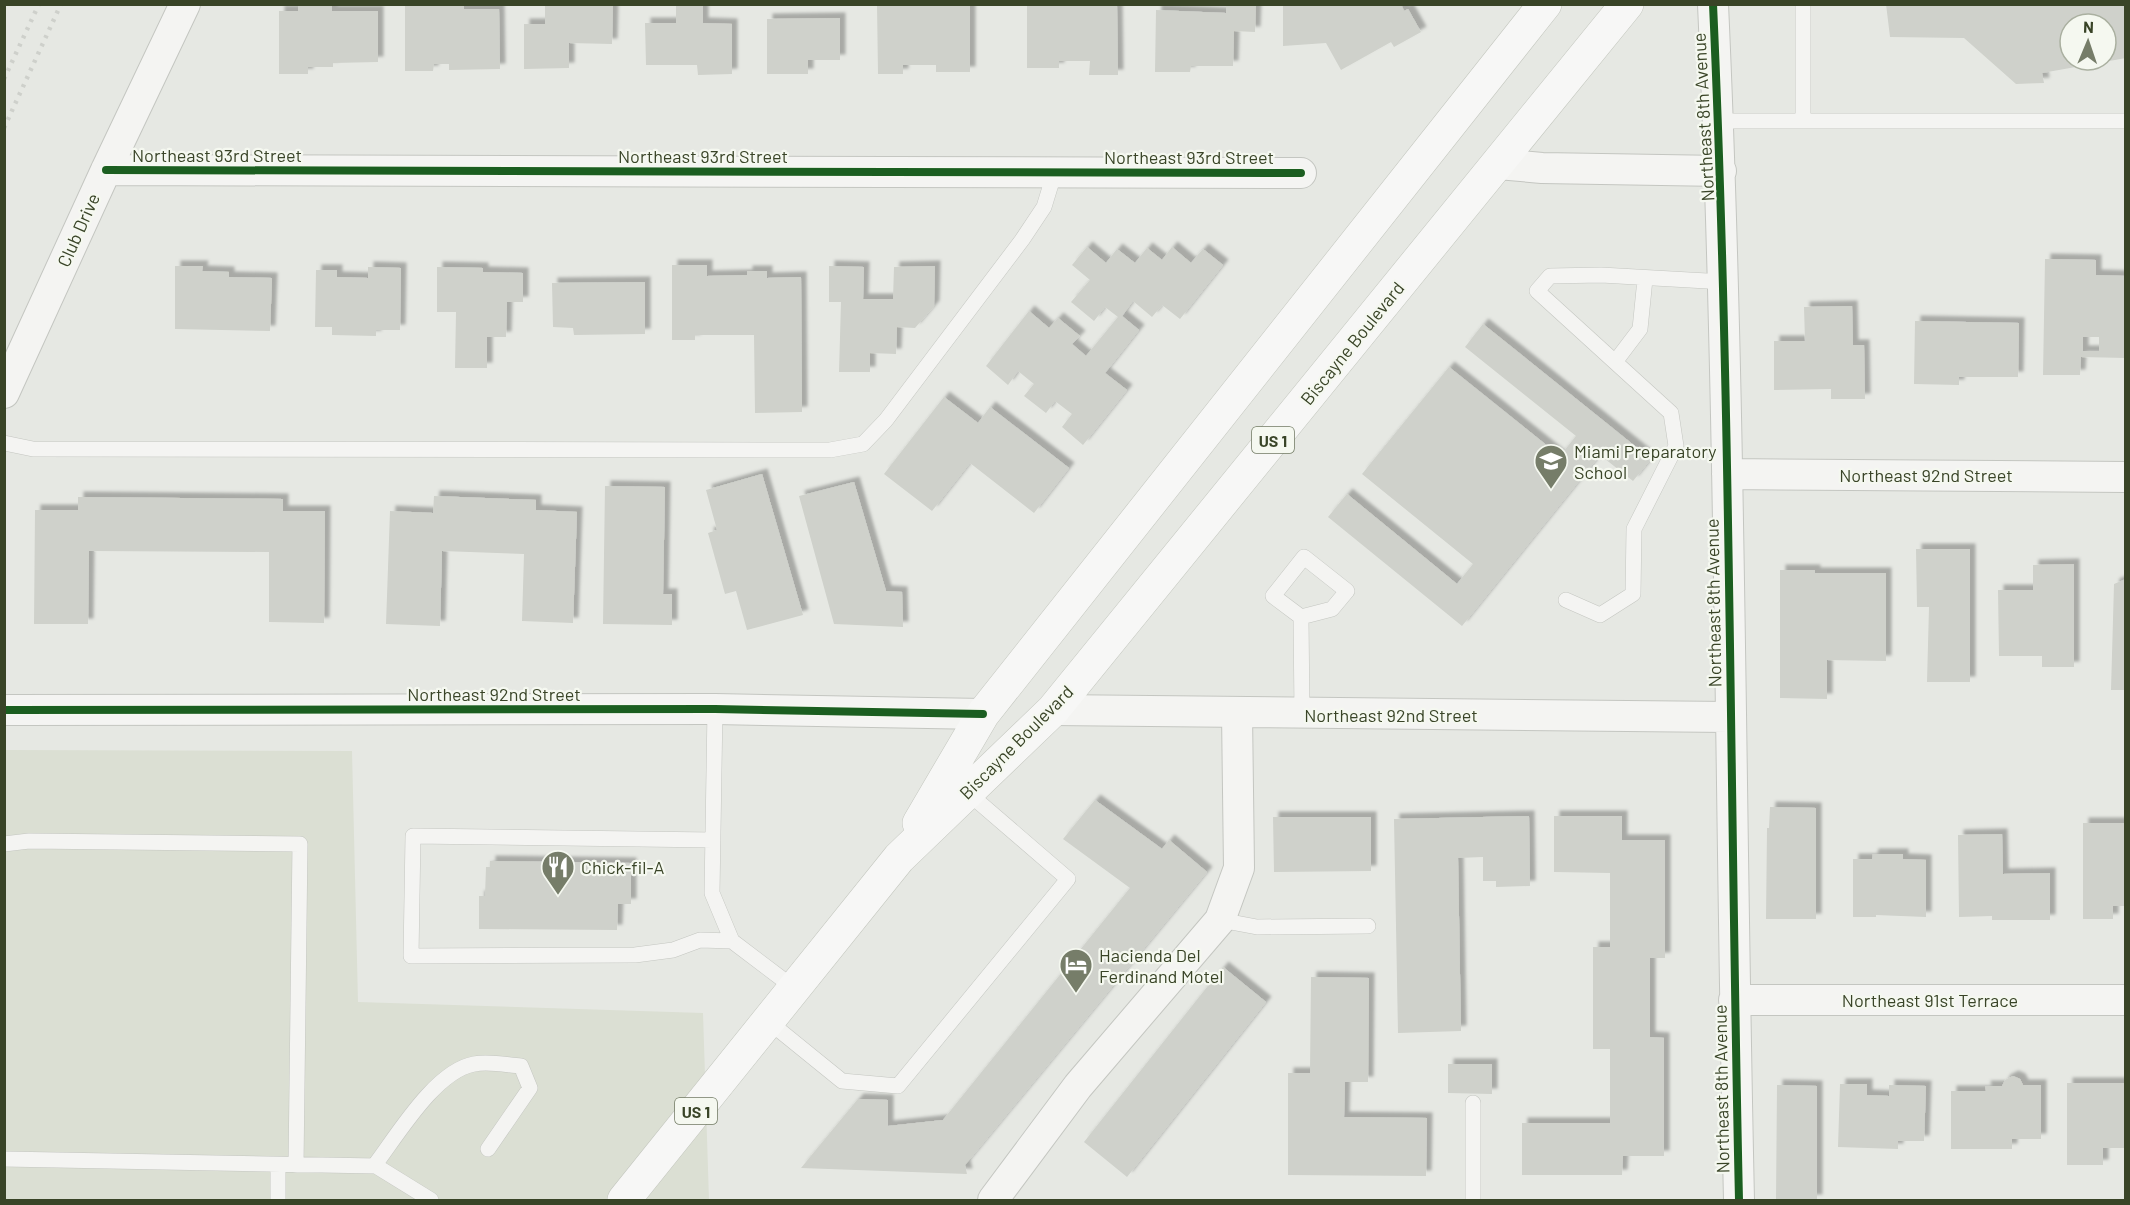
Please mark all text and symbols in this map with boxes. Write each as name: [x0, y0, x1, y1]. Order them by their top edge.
north arrow: [2058, 12, 2118, 72]
text: N: [2083, 17, 2094, 36]
street label: Northeast 8th Avenue: [1688, 32, 1718, 202]
street label: Northeast 93rd Street: [132, 144, 302, 166]
street label: Northeast 93rd Street: [618, 145, 788, 167]
street label: Northeast 93rd Street: [1104, 146, 1274, 168]
street label: Club Drive: [52, 190, 104, 270]
street label: Biscayne Boulevard: [1296, 277, 1408, 409]
road number: US 1: [1252, 427, 1294, 453]
place label: Miami Preparatory School: [1574, 440, 1717, 483]
school or university icon: Miami Preparatory School: [1533, 443, 1569, 490]
street label: Northeast 92nd Street: [1839, 464, 2013, 486]
street label: Northeast 8th Avenue: [1701, 518, 1725, 688]
street label: Biscayne Boulevard: [954, 680, 1078, 804]
street label: Northeast 92nd Street: [407, 683, 581, 705]
street label: Northeast 92nd Street: [1304, 704, 1478, 726]
restaurant icon: Chick-fil-A: [540, 849, 576, 896]
place label: Chick-fil-A: [581, 856, 665, 878]
place label: Hacienda Del Ferdinand Motel: [1099, 944, 1223, 987]
hotel icon: Hacienda Del Ferdinand Motel: [1058, 947, 1094, 994]
street label: Northeast 91st Terrace: [1842, 989, 2018, 1011]
street label: Northeast 8th Avenue: [1709, 1004, 1733, 1174]
road number: US 1: [675, 1098, 717, 1124]

